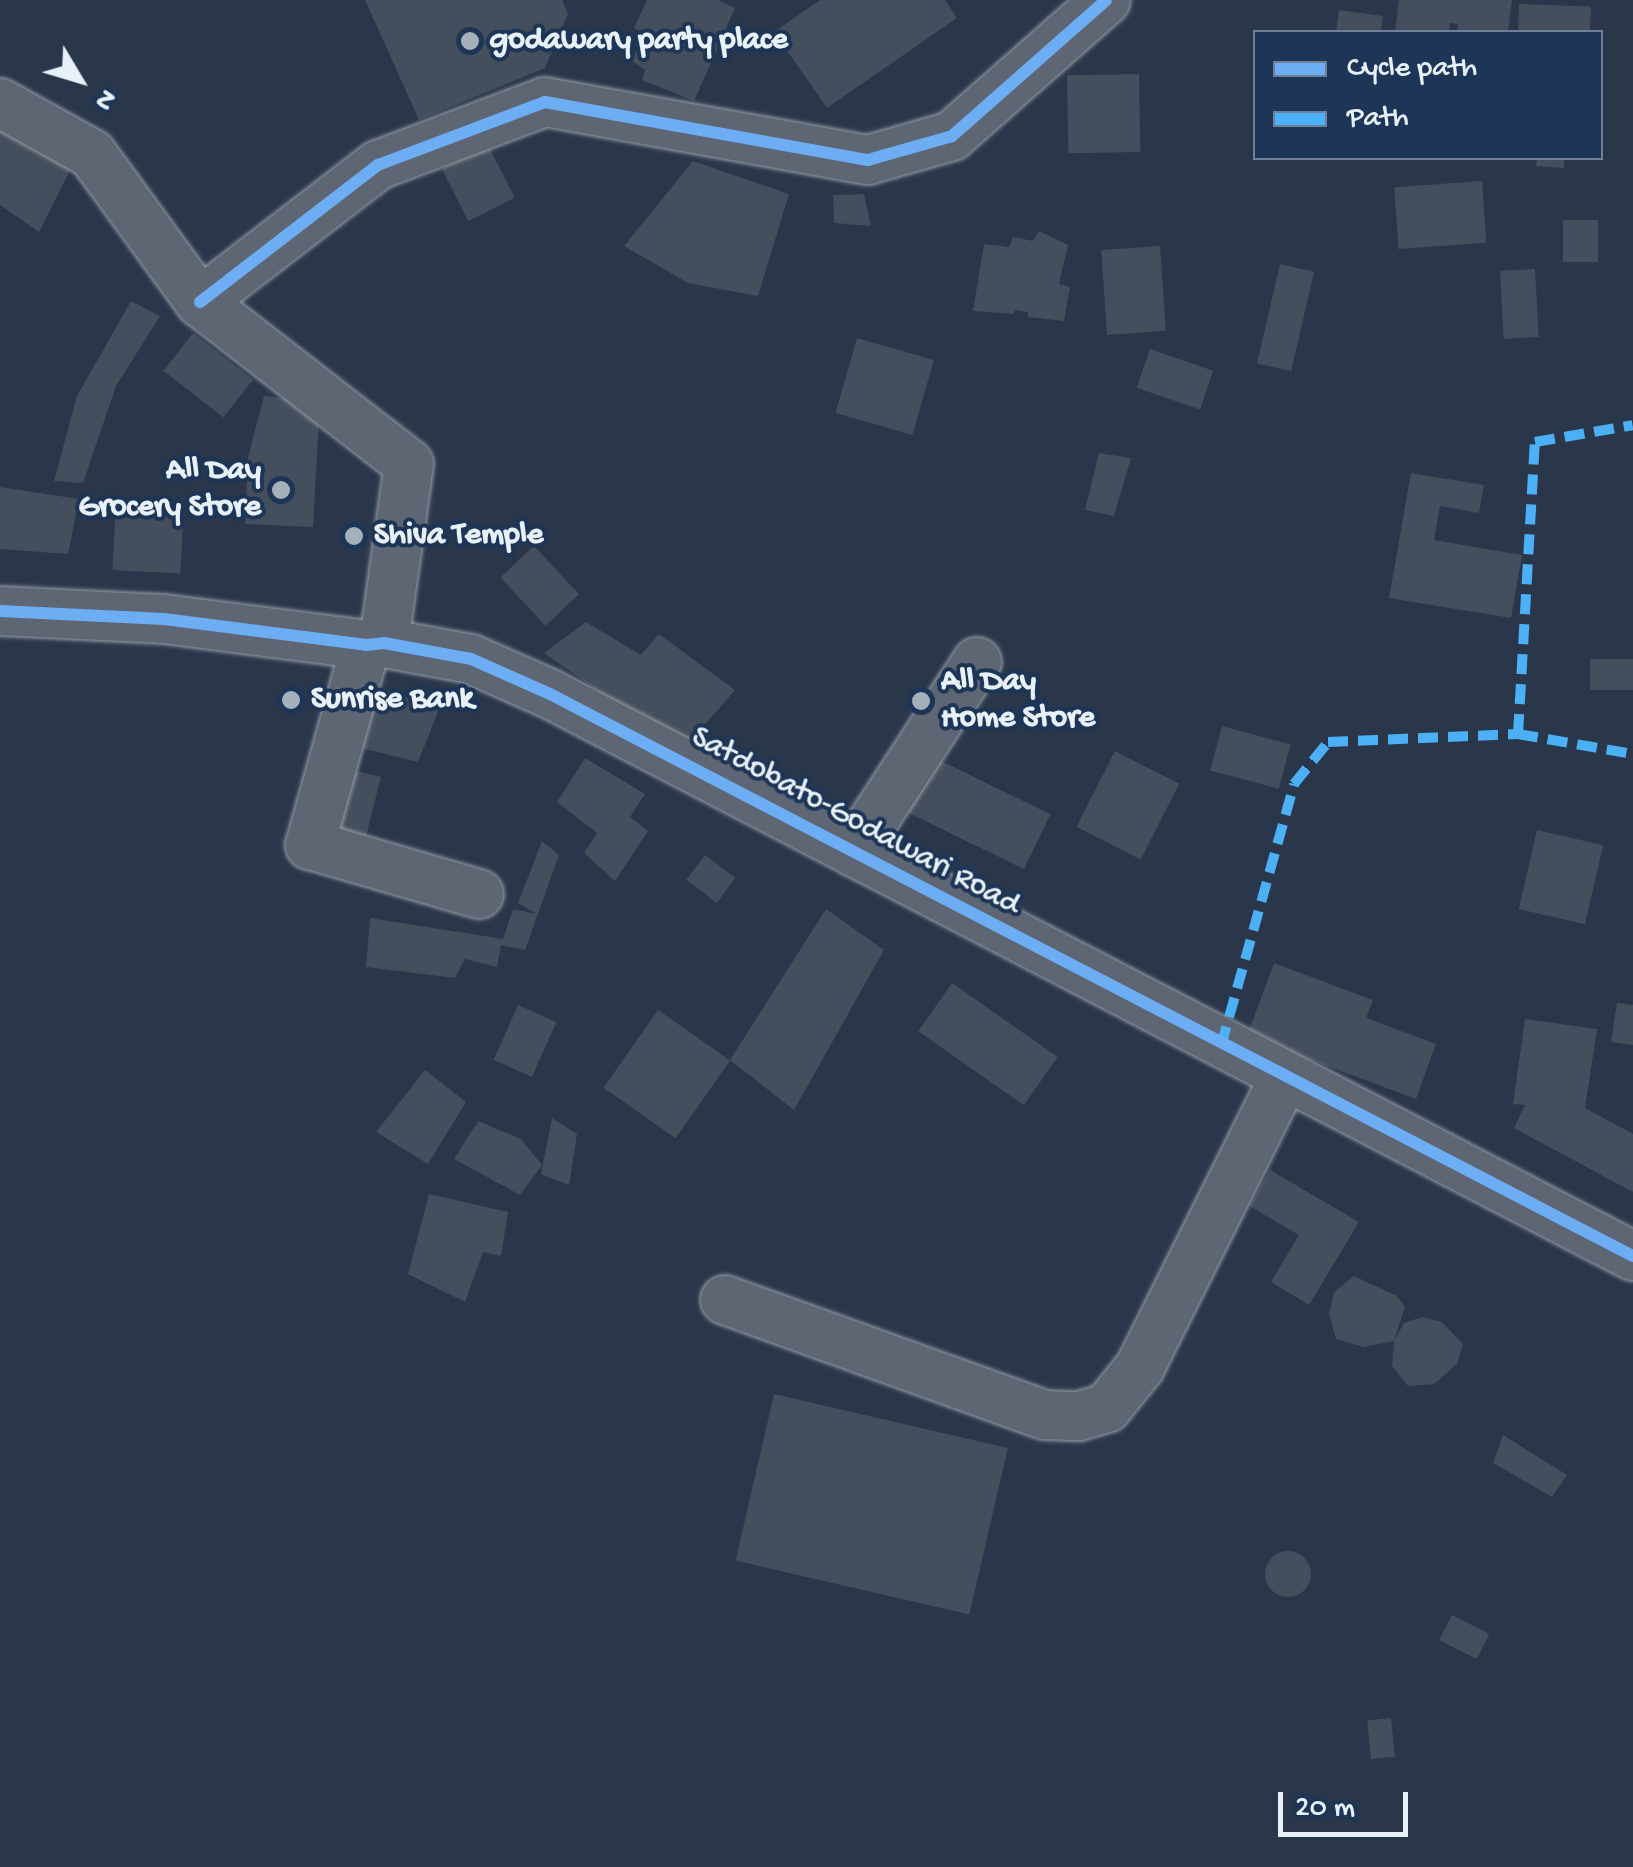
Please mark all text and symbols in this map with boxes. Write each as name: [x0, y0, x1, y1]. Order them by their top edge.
place label: godawary party place: [490, 22, 788, 60]
north arrow: [30, 30, 130, 130]
marker: godawary party place: [459, 30, 481, 52]
legend: [1253, 30, 1603, 160]
text: Cycle path: [1347, 52, 1477, 87]
text: N: [85, 81, 123, 116]
text: Path: [1347, 102, 1409, 137]
place label: All Day Grocery Store: [78, 453, 261, 528]
marker: All Day Grocery Store: [270, 479, 292, 501]
place label: Shiva Temple: [374, 517, 543, 555]
marker: Shiva Temple: [343, 525, 365, 547]
place label: All Day Home Store: [941, 664, 1095, 739]
place label: Sunrise Bank: [311, 681, 474, 719]
marker: Sunrise Bank: [280, 689, 302, 711]
marker: All Day Home Store: [910, 690, 932, 712]
street label: Satdobato-Godawari Road: [684, 719, 1026, 925]
scale bar: [1283, 1772, 1413, 1834]
text: 20 m: [1295, 1792, 1355, 1827]

